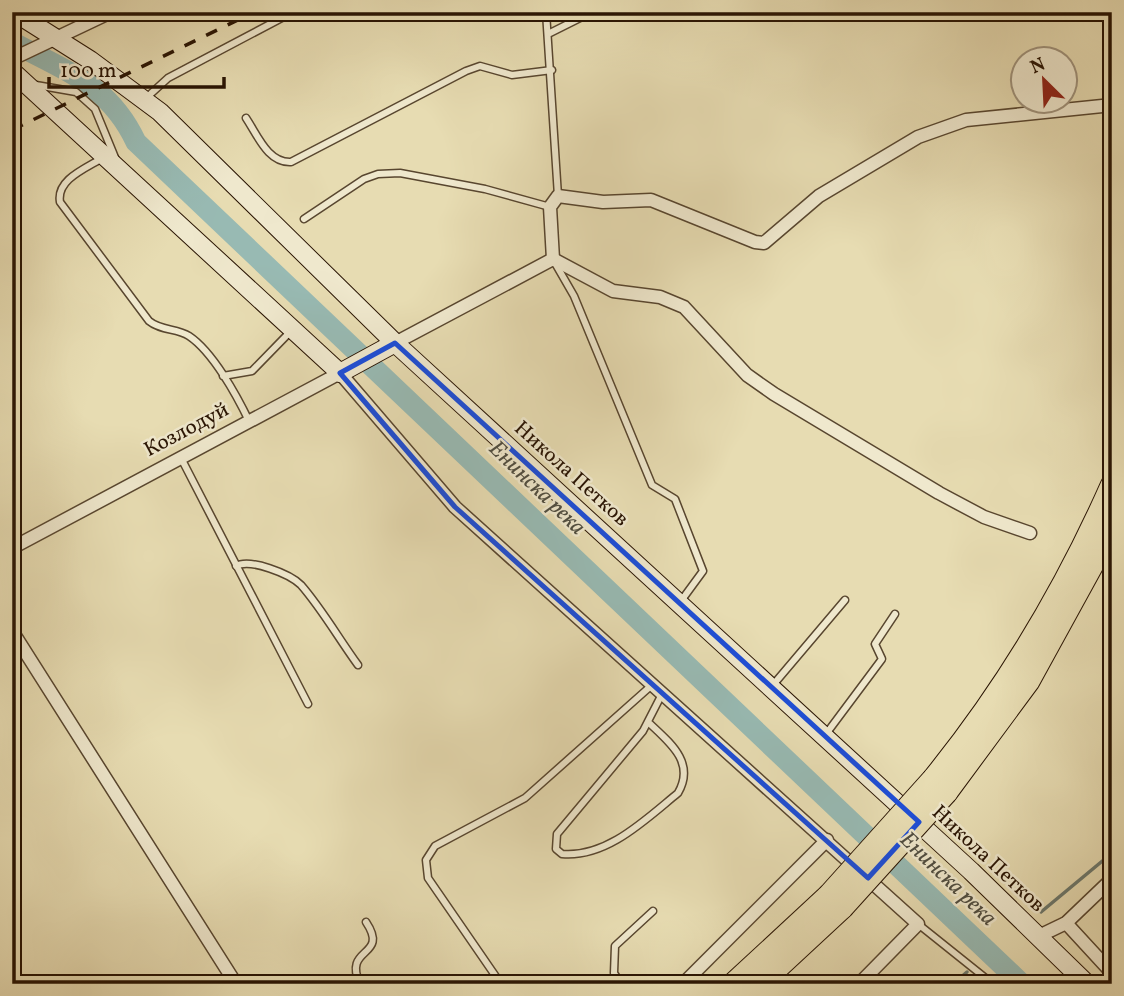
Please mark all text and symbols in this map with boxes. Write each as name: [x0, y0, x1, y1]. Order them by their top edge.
scale bar: [49, 46, 224, 90]
north arrow: [1009, 46, 1078, 116]
text: N: [1026, 52, 1050, 81]
text: 100 m: [60, 57, 117, 86]
street label: Козлодуй: [139, 396, 234, 465]
street label: Никола Петков: [507, 415, 635, 534]
water label: Енинска река: [481, 434, 592, 543]
street label: Никола Петков: [925, 799, 1051, 919]
water label: Енинска река: [892, 825, 1003, 934]

